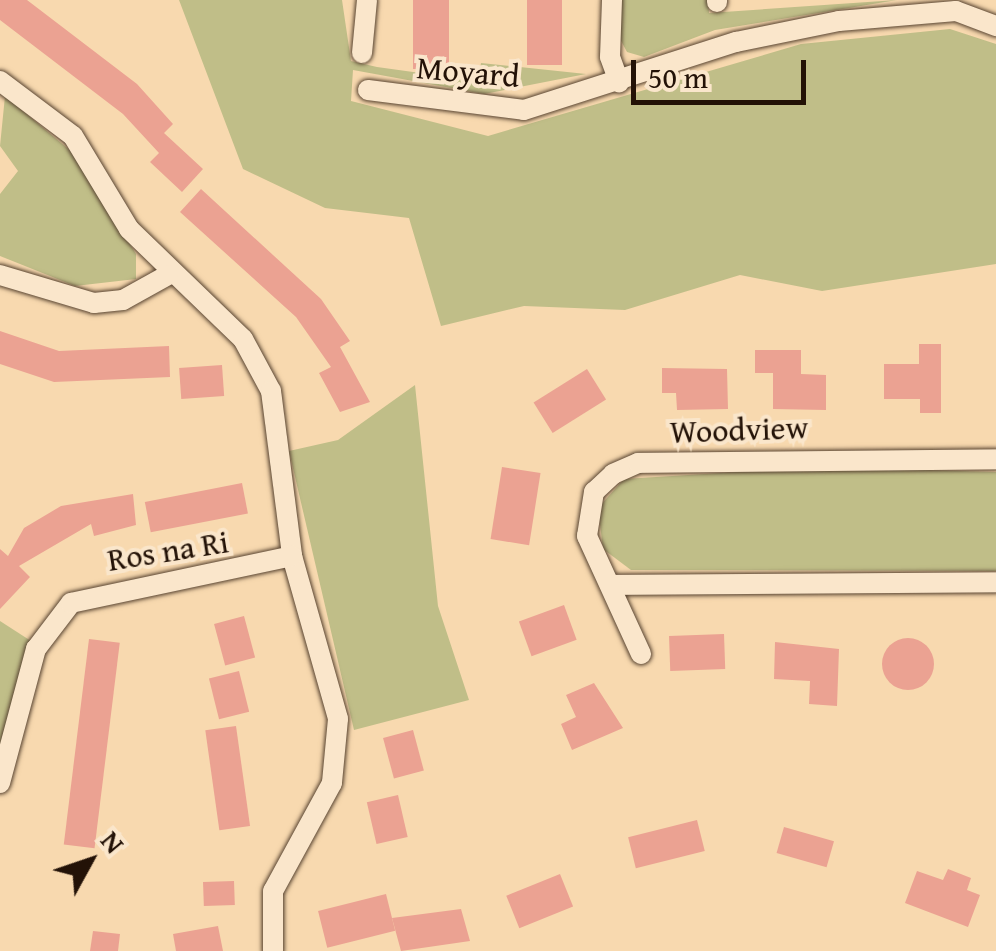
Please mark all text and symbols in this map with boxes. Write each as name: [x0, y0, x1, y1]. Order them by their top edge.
scale bar: [636, 40, 811, 102]
street label: Moyard: [415, 48, 521, 96]
text: 50 m: [648, 55, 708, 99]
street label: Woodview: [669, 408, 809, 452]
street label: Ros na Ri: [105, 522, 231, 580]
north arrow: [40, 811, 140, 911]
text: N: [92, 821, 135, 862]

